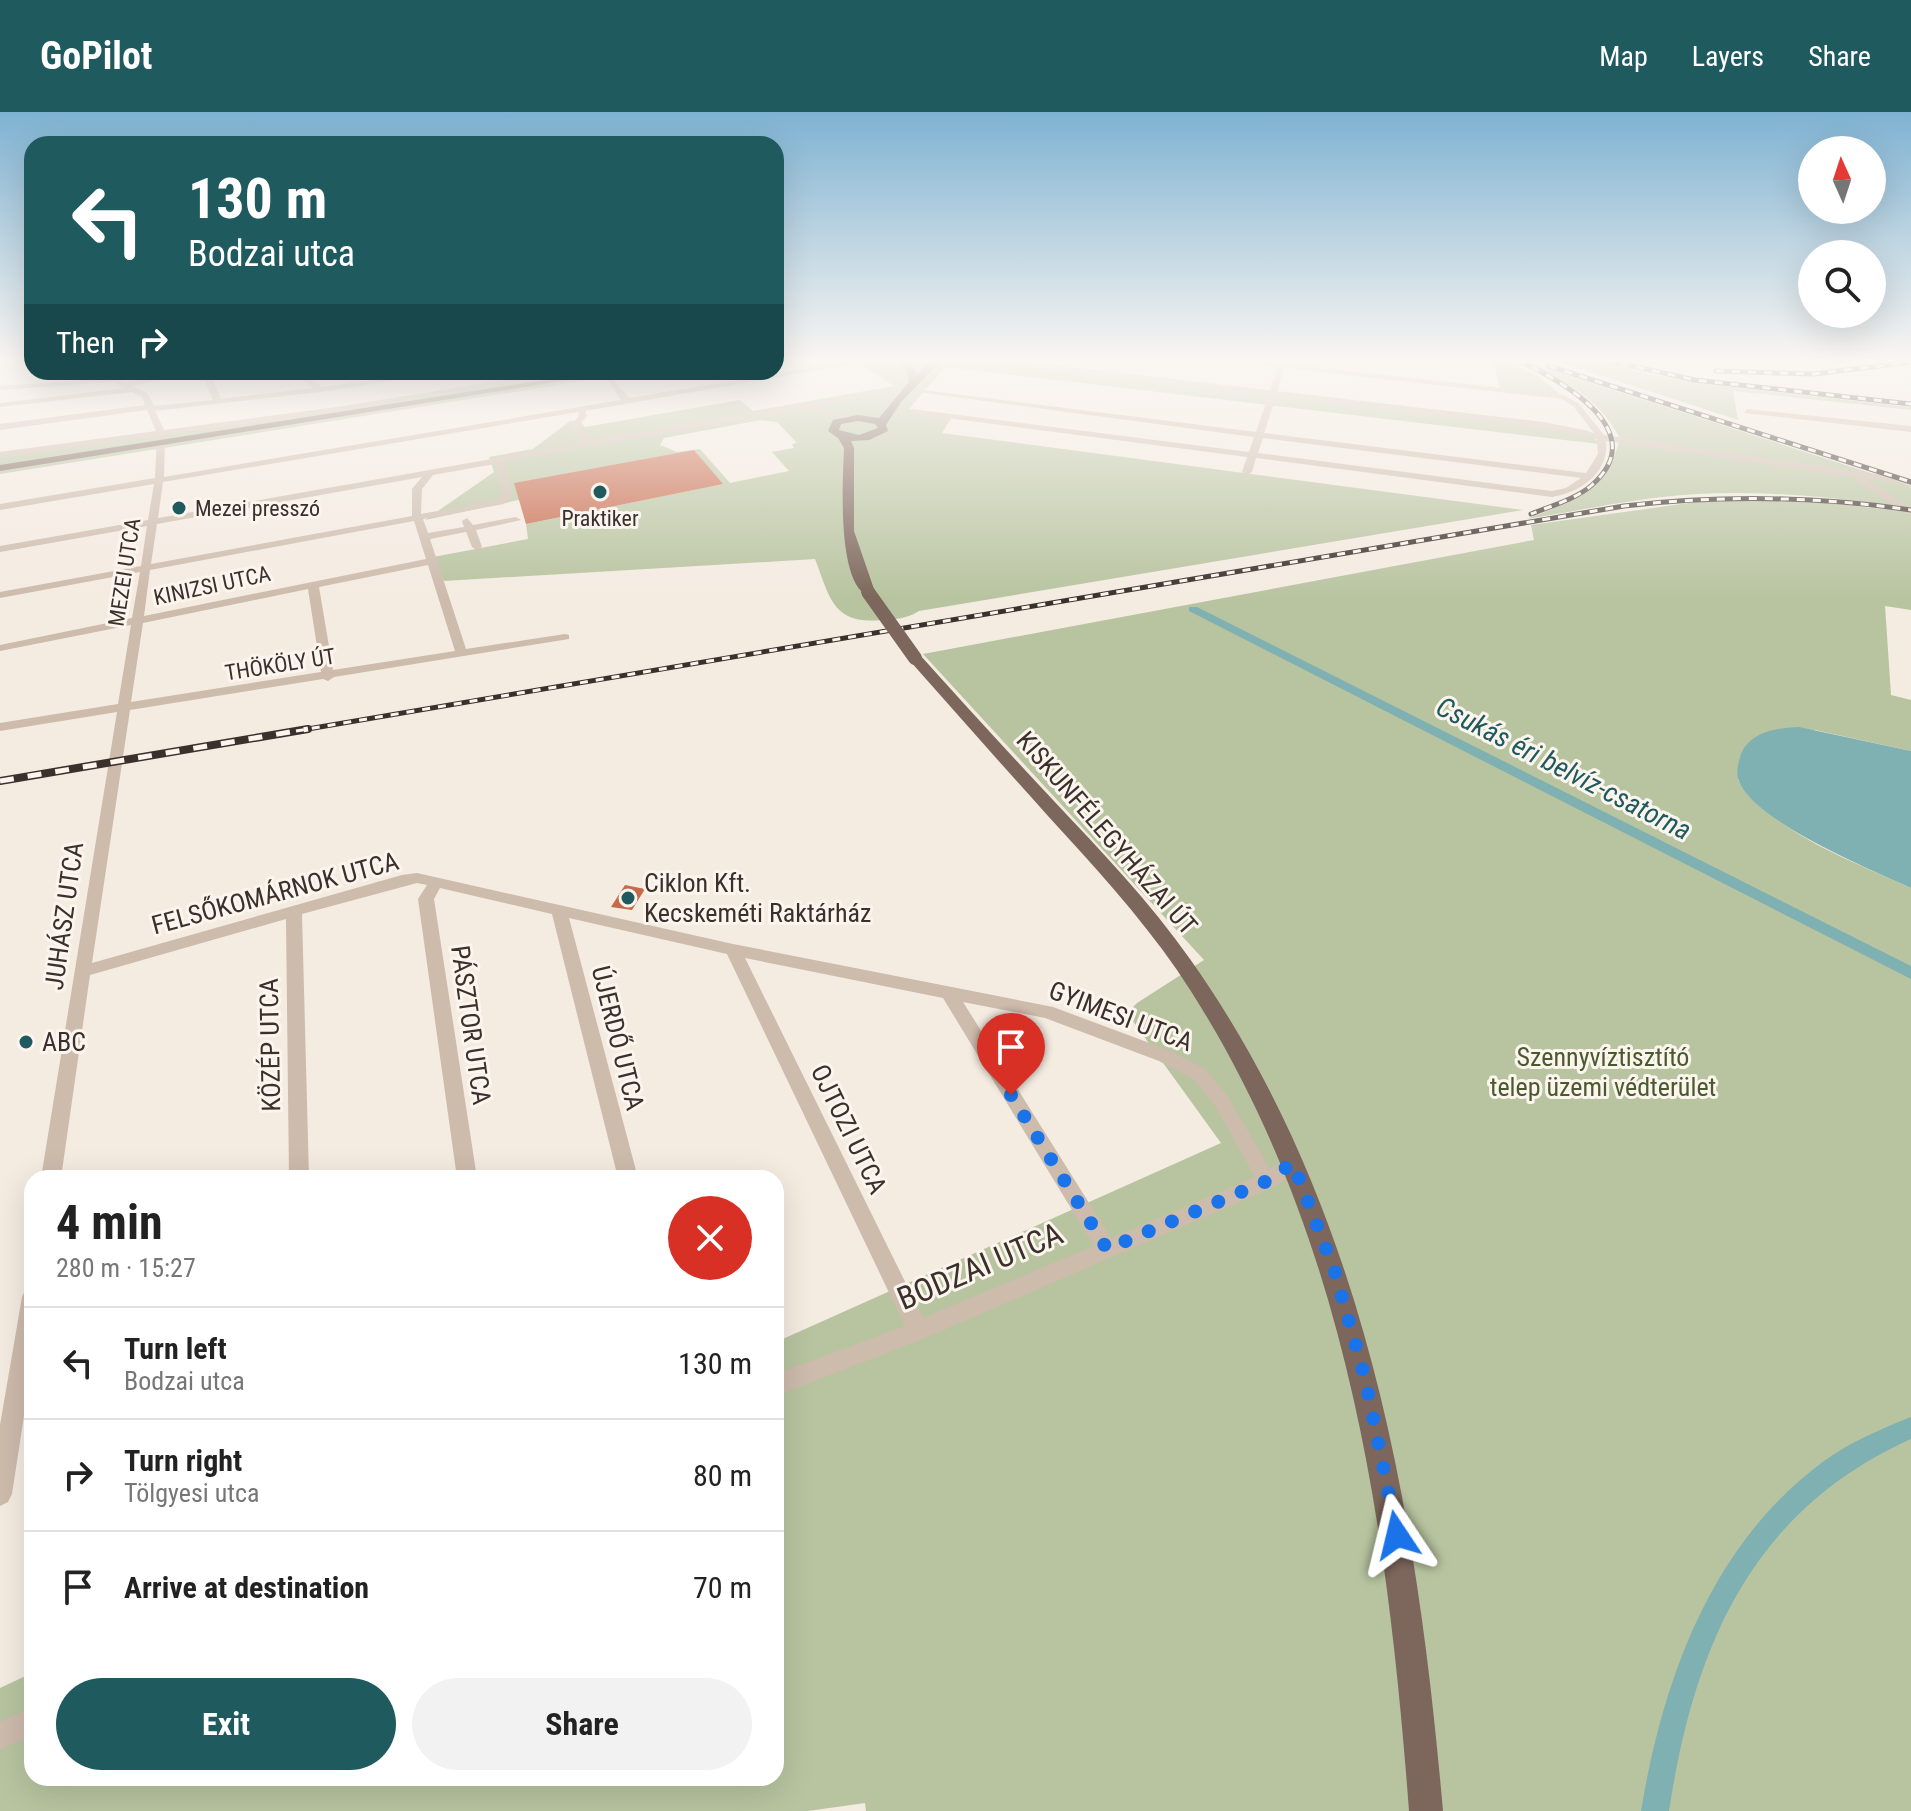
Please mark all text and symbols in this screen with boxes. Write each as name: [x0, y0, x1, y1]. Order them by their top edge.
text: GoPilot: [40, 34, 152, 78]
text: Map: [1599, 40, 1648, 73]
text: Layers: [1692, 40, 1764, 73]
text: Share: [1808, 40, 1871, 73]
north arrow: [1798, 136, 1886, 224]
map controls: [1798, 136, 1886, 328]
text: 130 m: [188, 166, 327, 232]
icon: left: [56, 168, 160, 272]
text: Bodzai utca: [188, 233, 355, 275]
button: search: [1798, 240, 1886, 328]
icon: right: [131, 320, 175, 364]
text: Then: [56, 325, 115, 360]
marker: Praktiker: [591, 483, 609, 501]
place label: Mezei presszó: [195, 496, 320, 521]
marker: Mezei presszó: [170, 499, 188, 517]
place label: Praktiker: [561, 506, 639, 531]
street label: MEZEI UTCA: [104, 516, 145, 628]
street label: KINIZSI UTCA: [151, 561, 273, 610]
street label: THÖKÖLY ÚT: [223, 642, 337, 686]
water label: Csukás éri belvíz-csatorna: [1431, 690, 1697, 847]
street label: KISKUNFÉLEGYHÁZAI ÚT: [1011, 725, 1203, 941]
street label: JUHÁSZ UTCA: [39, 840, 89, 992]
street label: FELSŐKOMÁRNOK UTCA: [148, 846, 402, 940]
place label: Ciklon Kft. Kecskeméti Raktárház: [644, 868, 871, 928]
marker: Ciklon Kft. Kecskeméti Raktárház: [619, 889, 637, 907]
street label: PÁSZTOR UTCA: [445, 943, 497, 1107]
street label: ÚJERDŐ UTCA: [586, 963, 650, 1113]
street label: GYIMESI UTCA: [1045, 975, 1197, 1057]
street label: KÖZÉP UTCA: [254, 978, 286, 1112]
pin: [977, 1013, 1045, 1095]
icon: arrive: [989, 1025, 1033, 1069]
place label: ABC: [42, 1027, 86, 1057]
marker: ABC: [17, 1033, 35, 1051]
park label: Szennyvíztisztító telep üzemi védterület: [1490, 1042, 1716, 1102]
street label: OJTOZI UTCA: [805, 1059, 893, 1199]
text: 4 min: [56, 1194, 163, 1251]
button: close: [668, 1196, 752, 1280]
street label: BODZAI UTCA: [892, 1214, 1068, 1318]
text: 280 m · 15:27: [56, 1253, 196, 1283]
text: Turn left: [124, 1331, 227, 1366]
icon: left: [56, 1341, 100, 1385]
text: 130 m: [678, 1346, 752, 1381]
text: Bodzai utca: [124, 1366, 245, 1396]
text: Turn right: [124, 1443, 242, 1478]
icon: right: [56, 1453, 100, 1497]
text: 80 m: [693, 1458, 752, 1493]
text: Tölgyesi utca: [124, 1478, 259, 1508]
position arrow: [1355, 1493, 1439, 1577]
icon: arrive: [56, 1565, 100, 1609]
text: Arrive at destination: [124, 1570, 369, 1605]
text: 70 m: [693, 1570, 752, 1605]
button: Exit: [56, 1678, 396, 1770]
button: Share: [412, 1678, 752, 1770]

